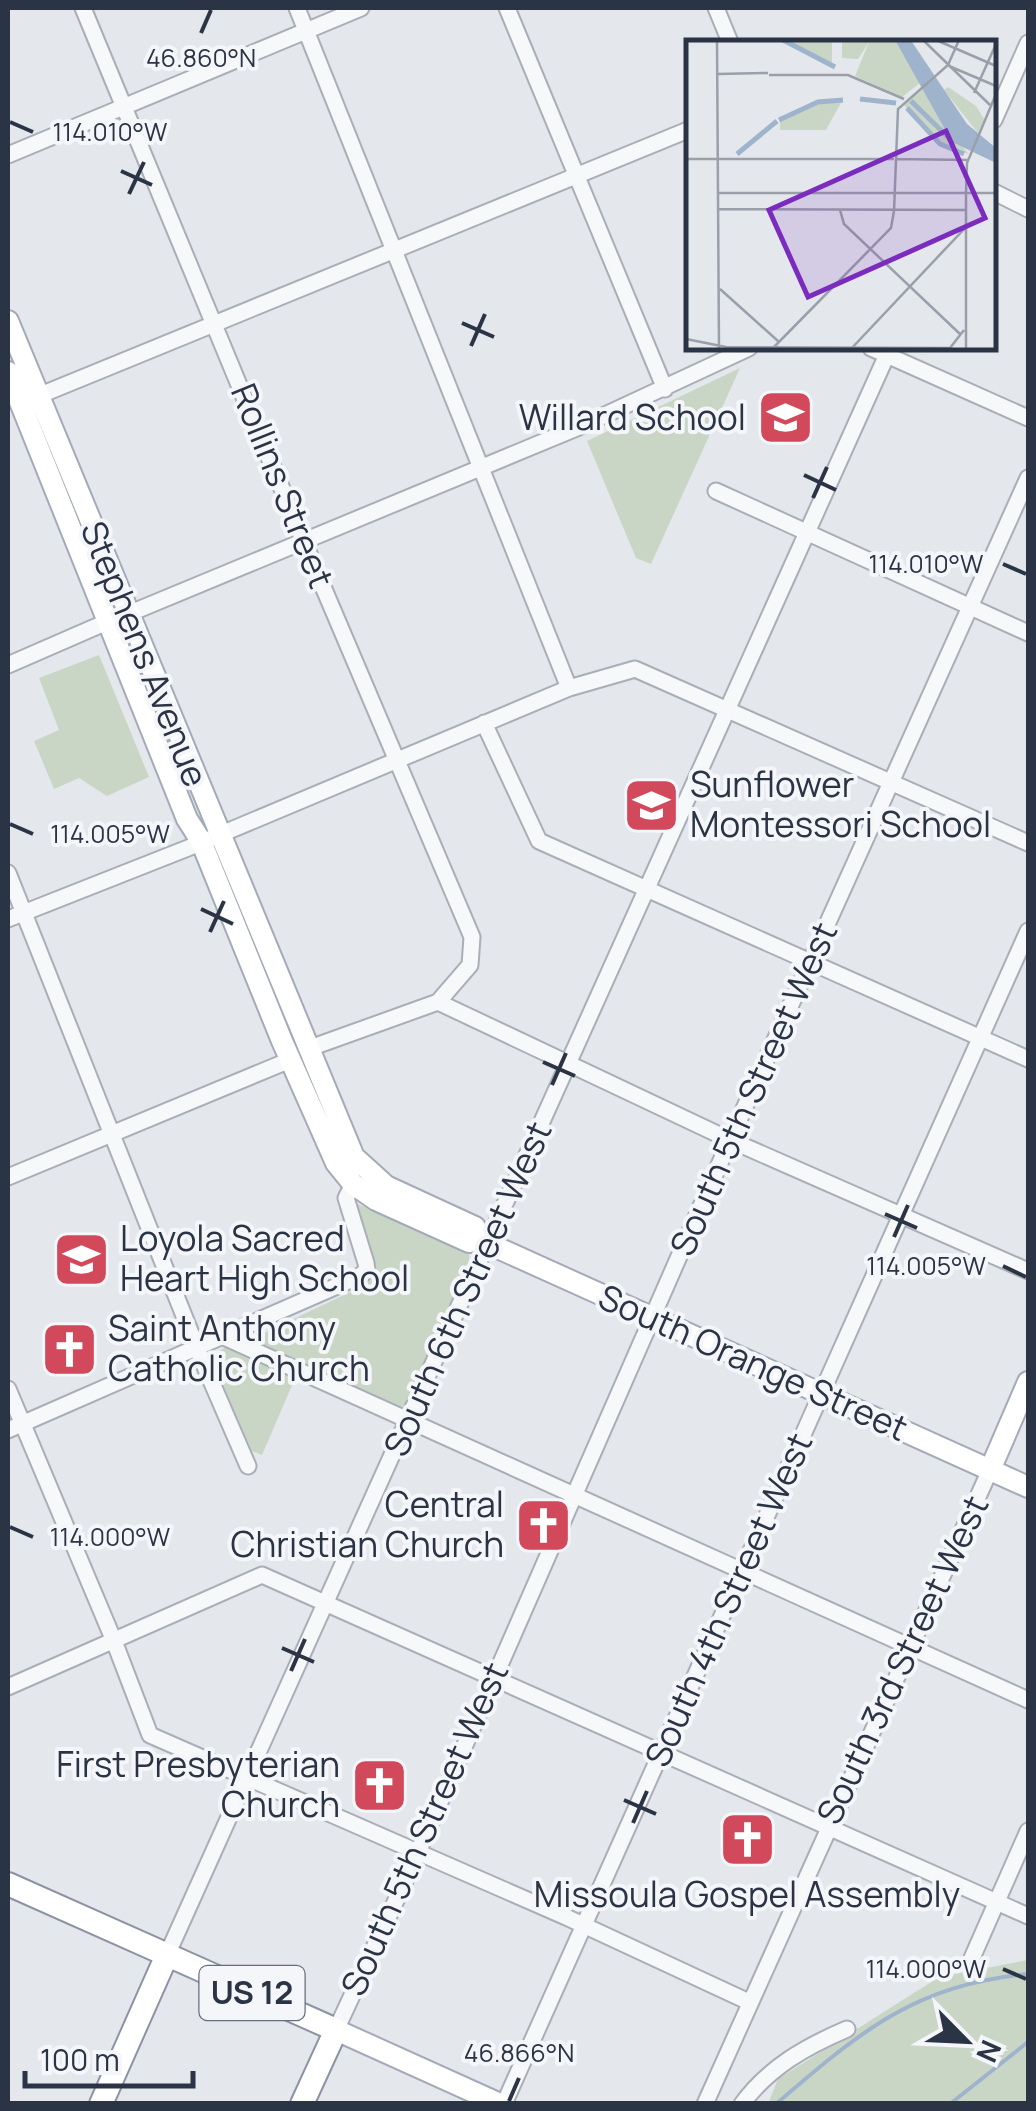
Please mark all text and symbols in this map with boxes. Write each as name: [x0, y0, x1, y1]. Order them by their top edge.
text: 46.860°N: [146, 40, 256, 75]
inset map: [686, 40, 996, 350]
text: 114.010°W: [53, 114, 167, 149]
street label: Rollins Street: [220, 376, 346, 595]
school or university icon: Willard School: [755, 388, 815, 448]
place label: Willard School: [519, 393, 746, 441]
street label: Stephens Avenue: [70, 514, 220, 793]
text: 114.010°W: [869, 546, 983, 581]
place label: Sunflower Montessori School: [690, 760, 991, 848]
school or university icon: Sunflower Montessori School: [621, 775, 681, 835]
text: 114.005°W: [50, 816, 170, 851]
street label: South 5th Street West: [658, 914, 848, 1263]
street label: South 6th Street West: [372, 1114, 563, 1464]
place label: Loyola Sacred Heart High School: [120, 1214, 409, 1302]
school or university icon: Loyola Sacred Heart High School: [51, 1229, 111, 1289]
text: 114.005°W: [866, 1248, 986, 1283]
street label: South Orange Street: [591, 1272, 915, 1452]
place label: Saint Anthony Catholic Church: [108, 1304, 370, 1392]
church icon: Saint Anthony Catholic Church: [39, 1319, 99, 1379]
street label: South 4th Street West: [633, 1425, 823, 1774]
place label: Central Christian Church: [231, 1480, 504, 1568]
street label: South 3rd Street West: [805, 1487, 999, 1832]
church icon: Central Christian Church: [513, 1495, 573, 1555]
text: 114.000°W: [50, 1519, 170, 1554]
street label: South 5th Street West: [329, 1654, 519, 2003]
place label: First Presbyterian Church: [56, 1740, 340, 1828]
church icon: First Presbyterian Church: [349, 1755, 409, 1815]
church icon: Missoula Gospel Assembly: [717, 1809, 777, 1869]
place label: Missoula Gospel Assembly: [534, 1870, 960, 1918]
text: 114.000°W: [866, 1951, 986, 1986]
road number: US 12: [200, 1966, 304, 2020]
north arrow: [916, 1991, 1016, 2091]
scale bar: [25, 2026, 192, 2088]
text: 46.866°N: [464, 2035, 574, 2070]
text: N: [968, 2035, 1011, 2068]
text: 100 m: [40, 2039, 120, 2080]

